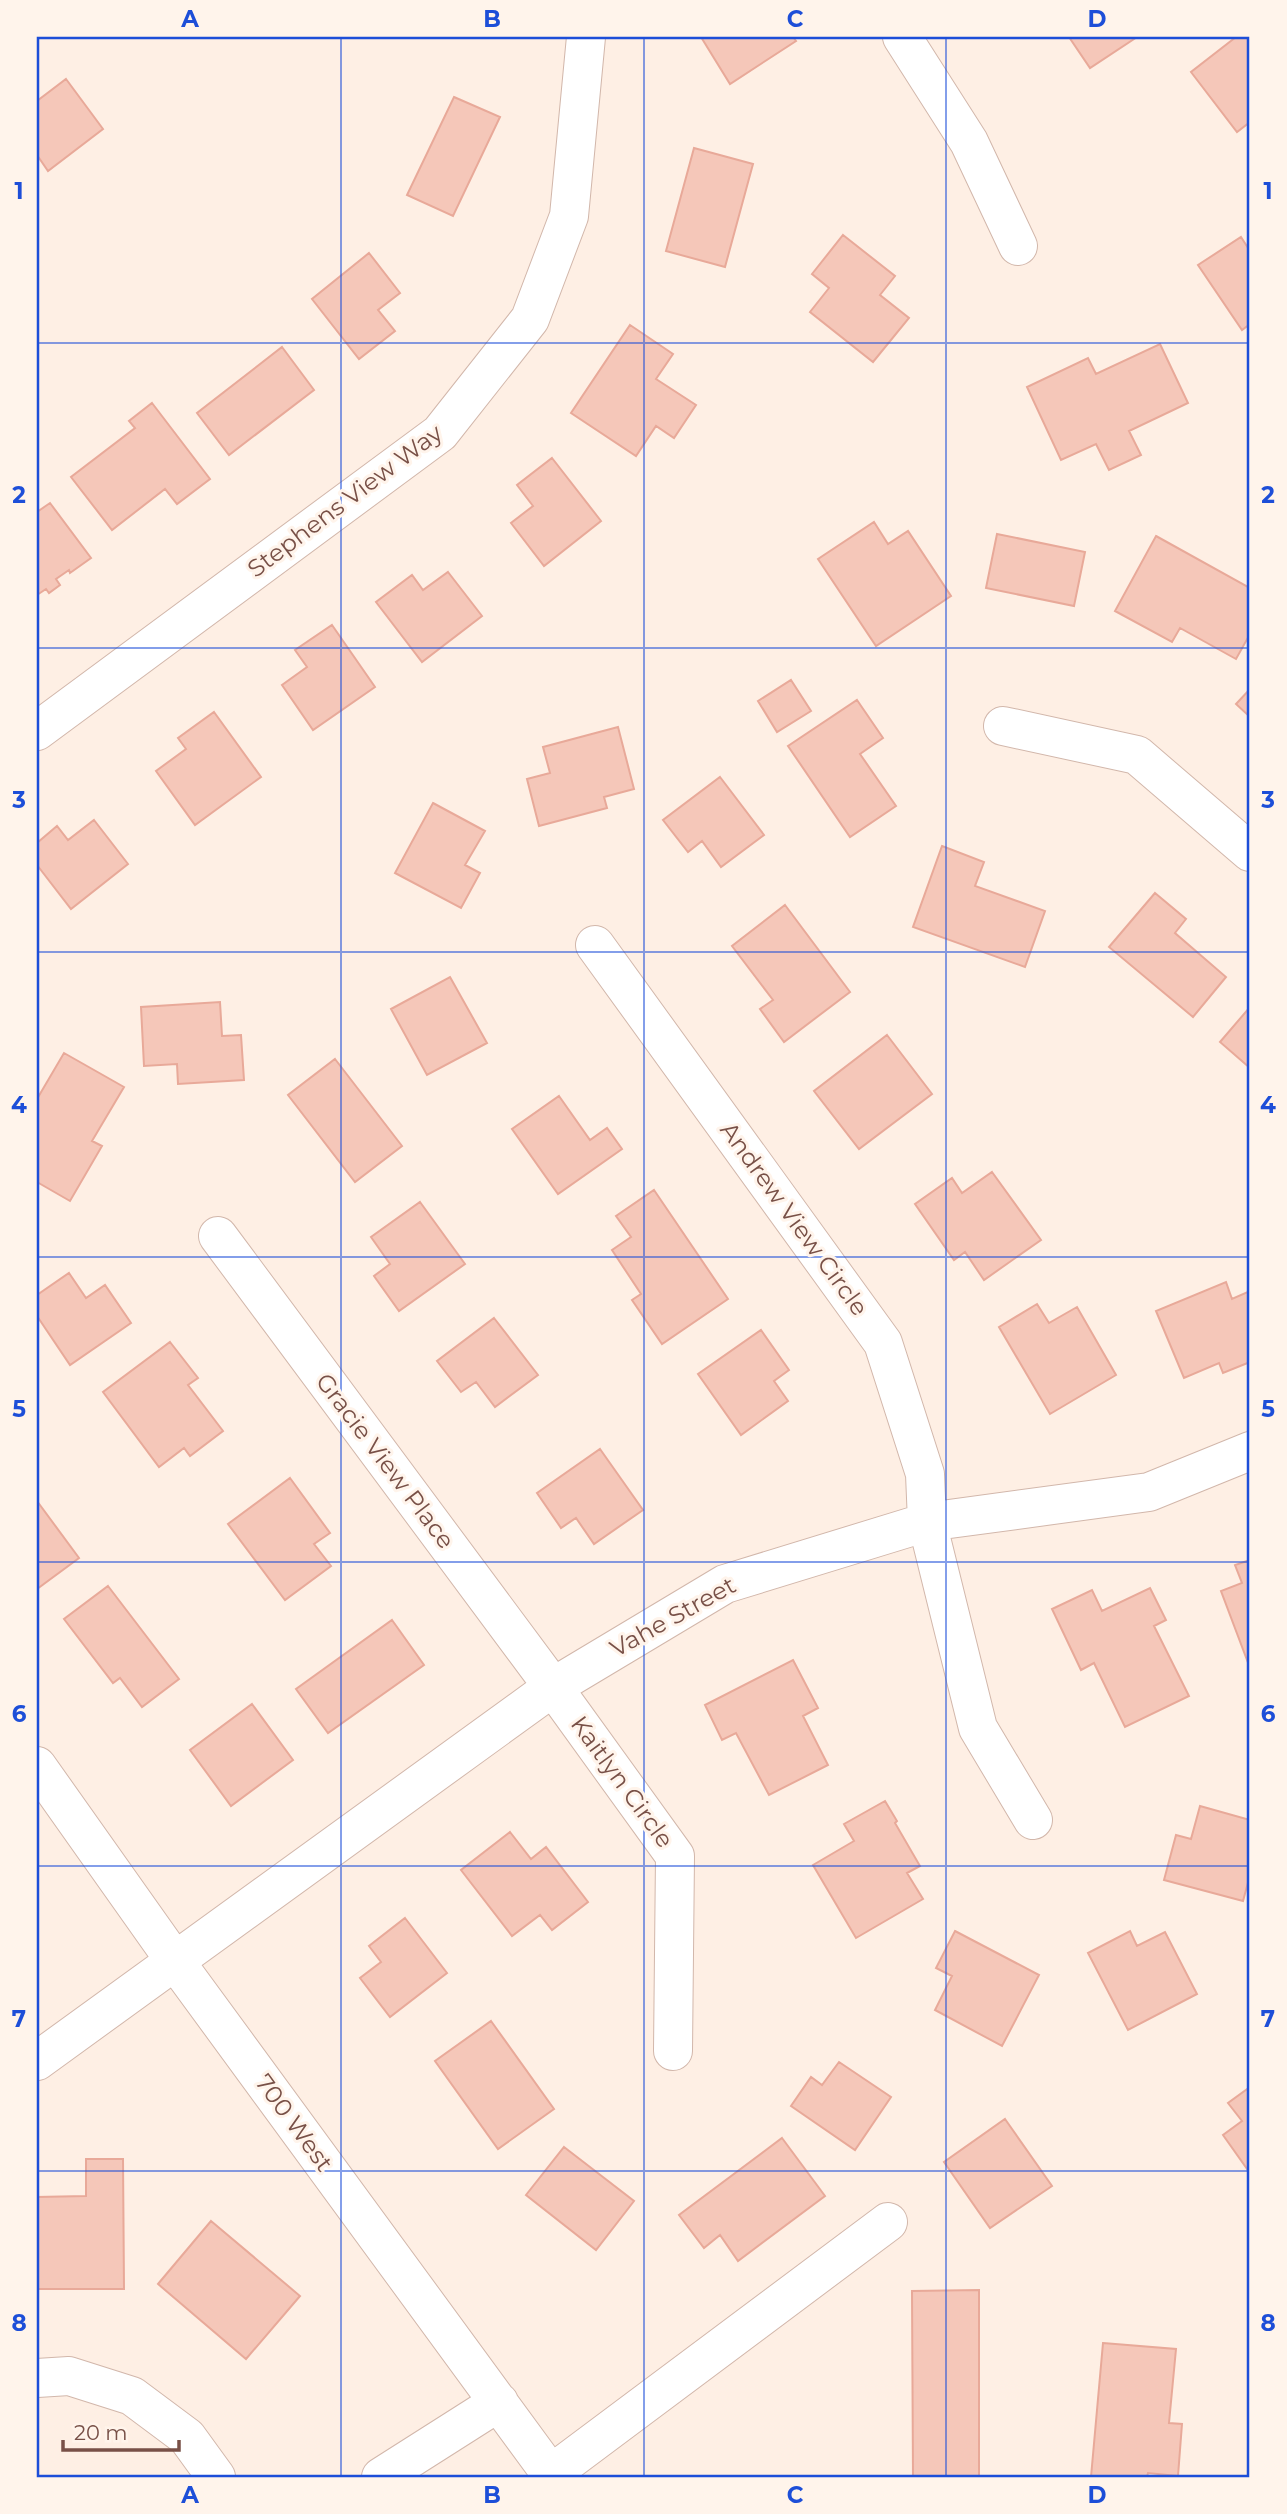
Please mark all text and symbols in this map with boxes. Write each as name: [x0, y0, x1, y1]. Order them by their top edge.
text: A: [180, 5, 199, 33]
text: B: [483, 5, 501, 33]
text: C: [787, 5, 804, 33]
text: D: [1088, 5, 1107, 33]
text: 1: [14, 177, 24, 205]
text: 1: [1263, 177, 1273, 205]
street label: Stephens View Way: [242, 418, 448, 583]
text: 2: [12, 481, 26, 509]
text: 2: [1261, 481, 1275, 509]
text: 3: [11, 786, 26, 814]
text: 3: [1260, 786, 1275, 814]
text: 4: [11, 1091, 27, 1119]
text: 4: [1260, 1091, 1276, 1119]
street label: Andrew View Circle: [714, 1116, 874, 1321]
street label: Gracie View Place: [310, 1367, 461, 1554]
text: 5: [12, 1395, 26, 1423]
text: 5: [1261, 1395, 1275, 1423]
street label: Vahe Street: [605, 1570, 741, 1663]
text: 6: [12, 1700, 27, 1728]
text: 6: [1261, 1700, 1276, 1728]
street label: Kaitlyn Circle: [565, 1710, 680, 1853]
text: 7: [12, 2005, 26, 2033]
text: 7: [1261, 2005, 1275, 2033]
street label: 700 West: [249, 2068, 339, 2177]
text: 8: [11, 2309, 27, 2337]
text: 8: [1260, 2309, 1276, 2337]
scale bar: [63, 2409, 178, 2453]
text: 20 m: [74, 2420, 128, 2445]
text: A: [180, 2481, 199, 2509]
text: B: [483, 2481, 501, 2509]
text: C: [787, 2481, 804, 2509]
text: D: [1088, 2481, 1107, 2509]

